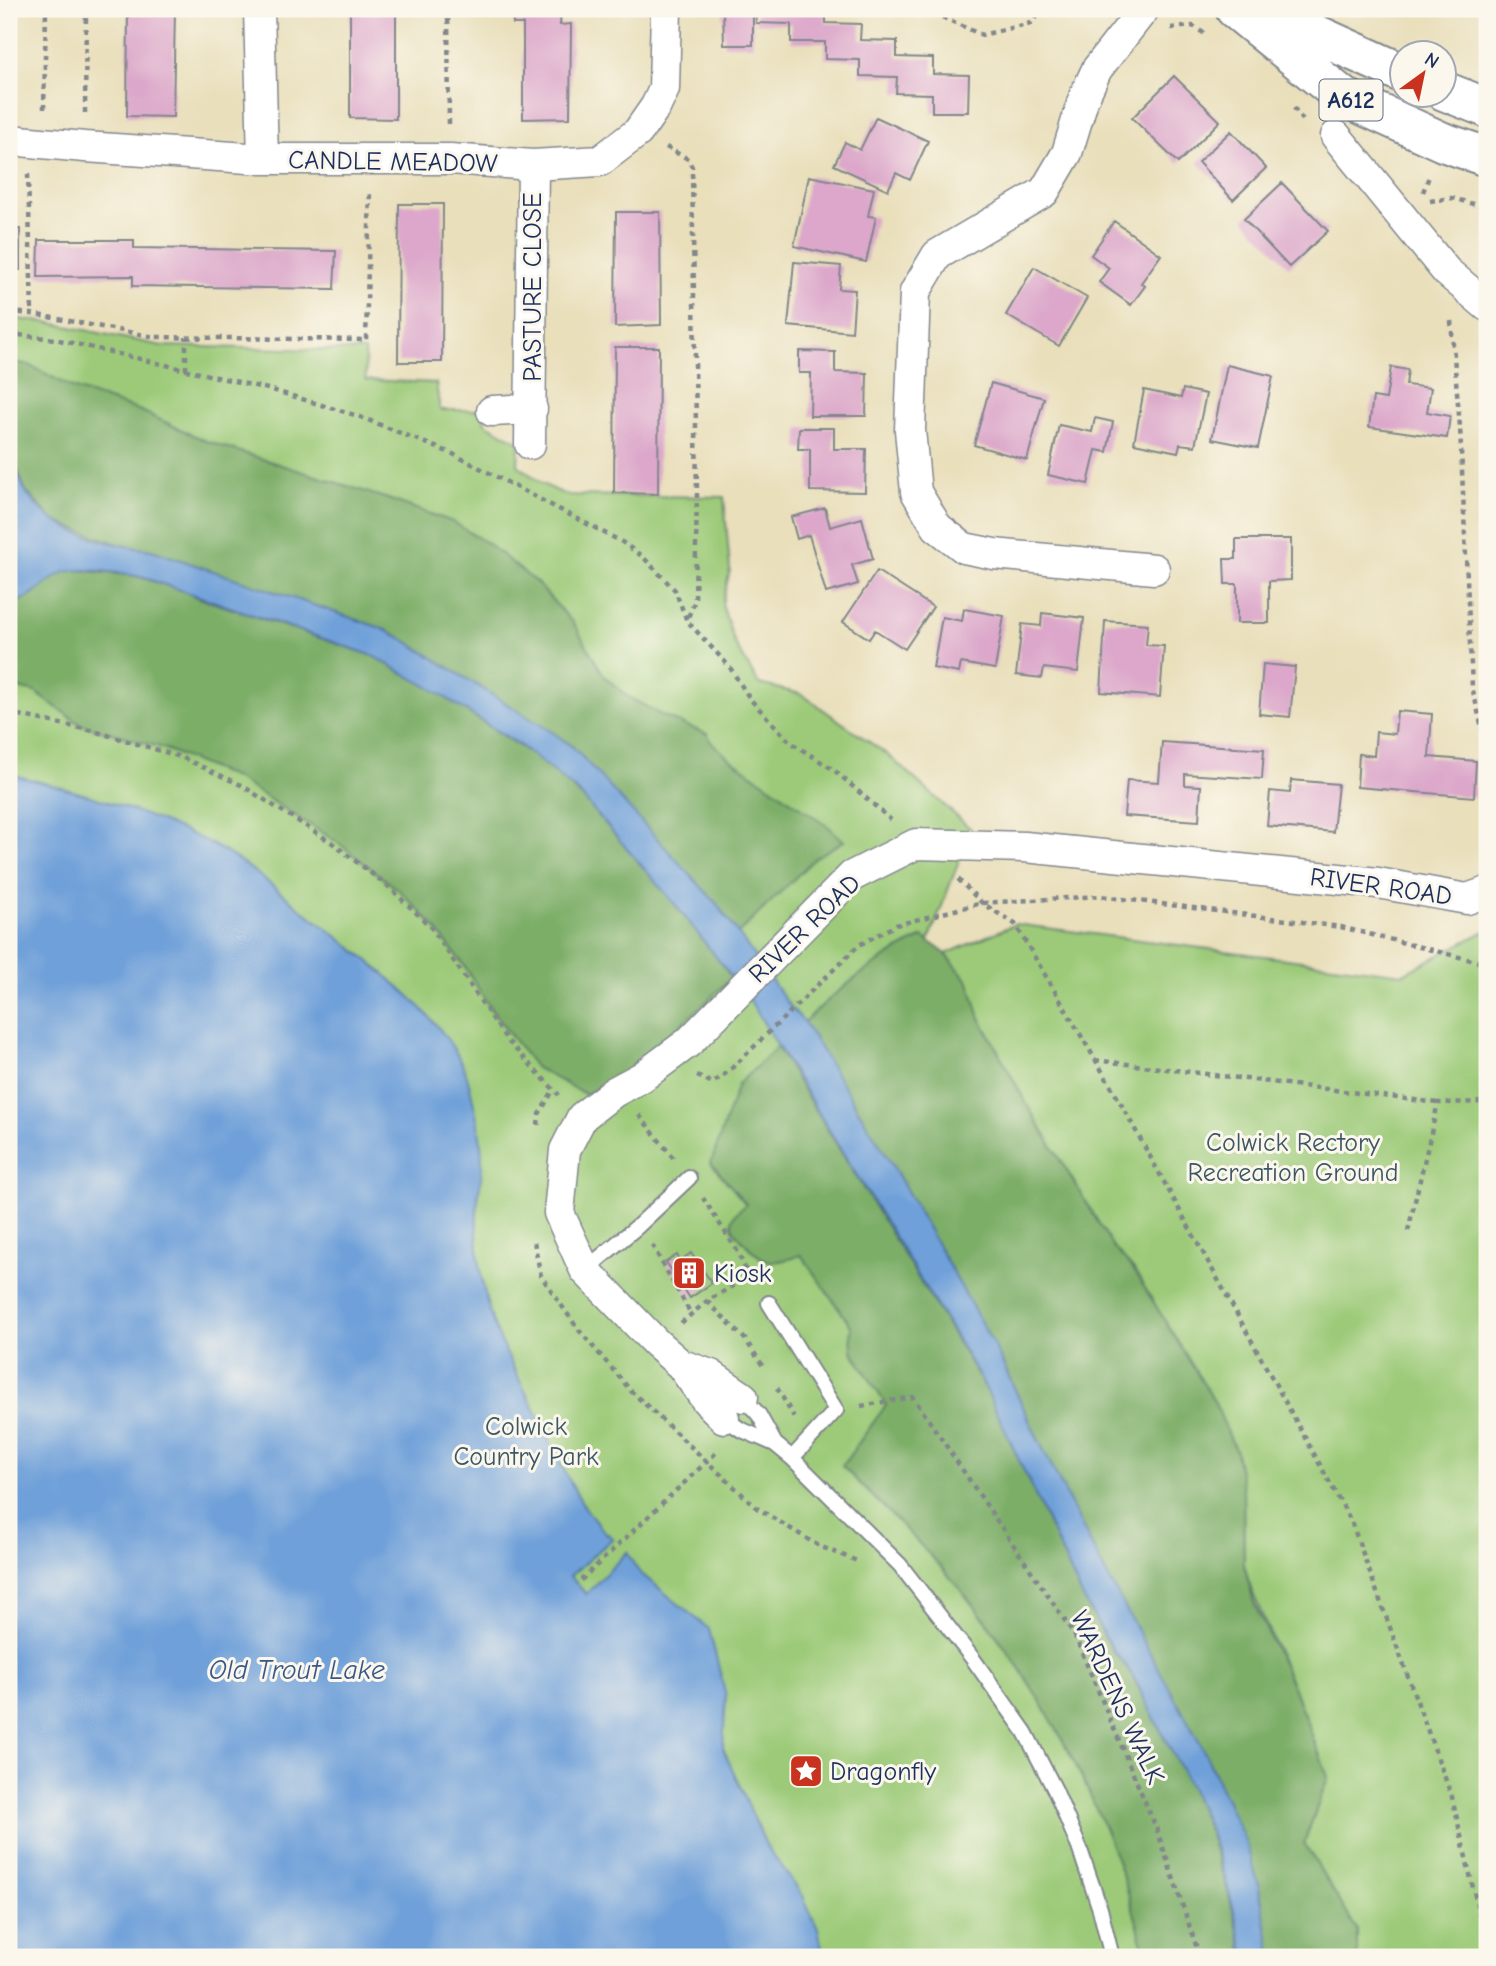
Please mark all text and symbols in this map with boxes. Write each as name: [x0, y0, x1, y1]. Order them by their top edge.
north arrow: [1388, 38, 1458, 108]
text: N: [1421, 48, 1443, 73]
road number: A612: [1320, 80, 1382, 120]
street label: CANDLE MEADOW: [288, 145, 498, 179]
street label: PASTURE CLOSE: [518, 192, 548, 382]
street label: RIVER ROAD: [1308, 862, 1454, 912]
street label: RIVER ROAD: [743, 868, 867, 989]
park label: Colwick Rectory Recreation Ground: [1188, 1128, 1398, 1188]
building icon: Kiosk: [670, 1254, 708, 1292]
place label: Kiosk: [714, 1259, 772, 1289]
park label: Colwick Country Park: [453, 1412, 599, 1472]
street label: WARDENS WALK: [1064, 1606, 1171, 1789]
water label: Old Trout Lake: [209, 1654, 385, 1686]
place icon: Dragonfly: [787, 1752, 825, 1790]
place label: Dragonfly: [830, 1757, 936, 1787]

